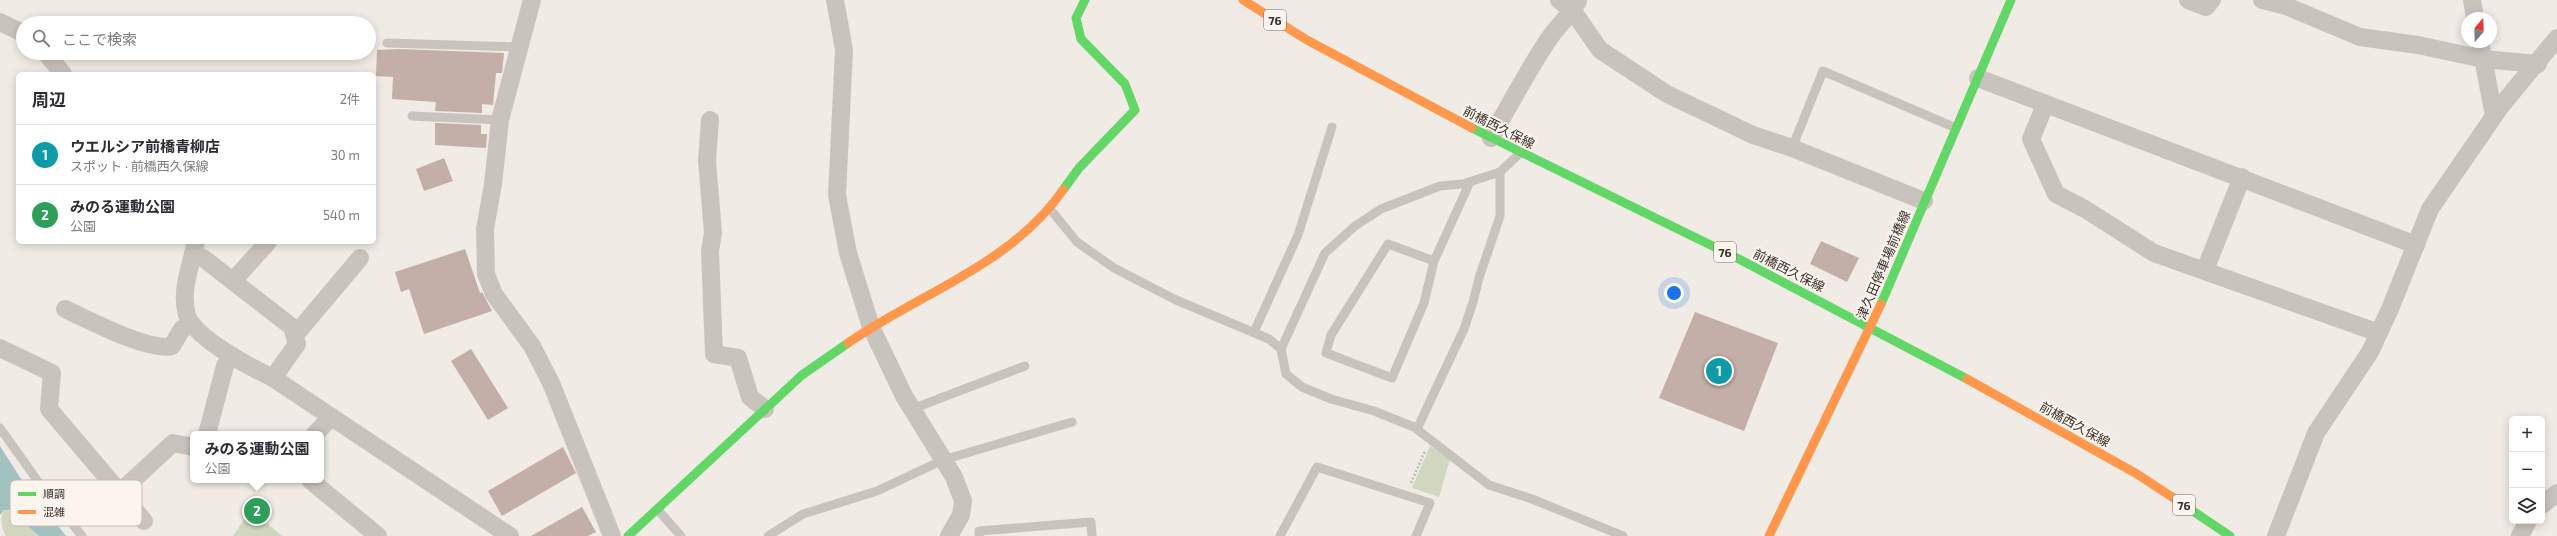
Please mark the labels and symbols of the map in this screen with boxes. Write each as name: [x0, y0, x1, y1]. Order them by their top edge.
road number: 76: [1264, 10, 1286, 30]
north arrow: [2461, 12, 2497, 48]
street label: 前橋西久保線: [1461, 102, 1537, 152]
street label: 津久田停車場前橋線: [1853, 208, 1913, 322]
road number: 76: [1714, 242, 1736, 262]
street label: 前橋西久保線: [1751, 245, 1827, 295]
your location: [1664, 283, 1684, 303]
pin: 1: [1706, 356, 1732, 386]
street label: 前橋西久保線: [2037, 398, 2113, 450]
legend: [10, 480, 142, 526]
text: 順調: [43, 487, 65, 500]
road number: 76: [2173, 495, 2195, 515]
pin: 2: [244, 496, 270, 526]
text: 混雑: [43, 505, 65, 518]

